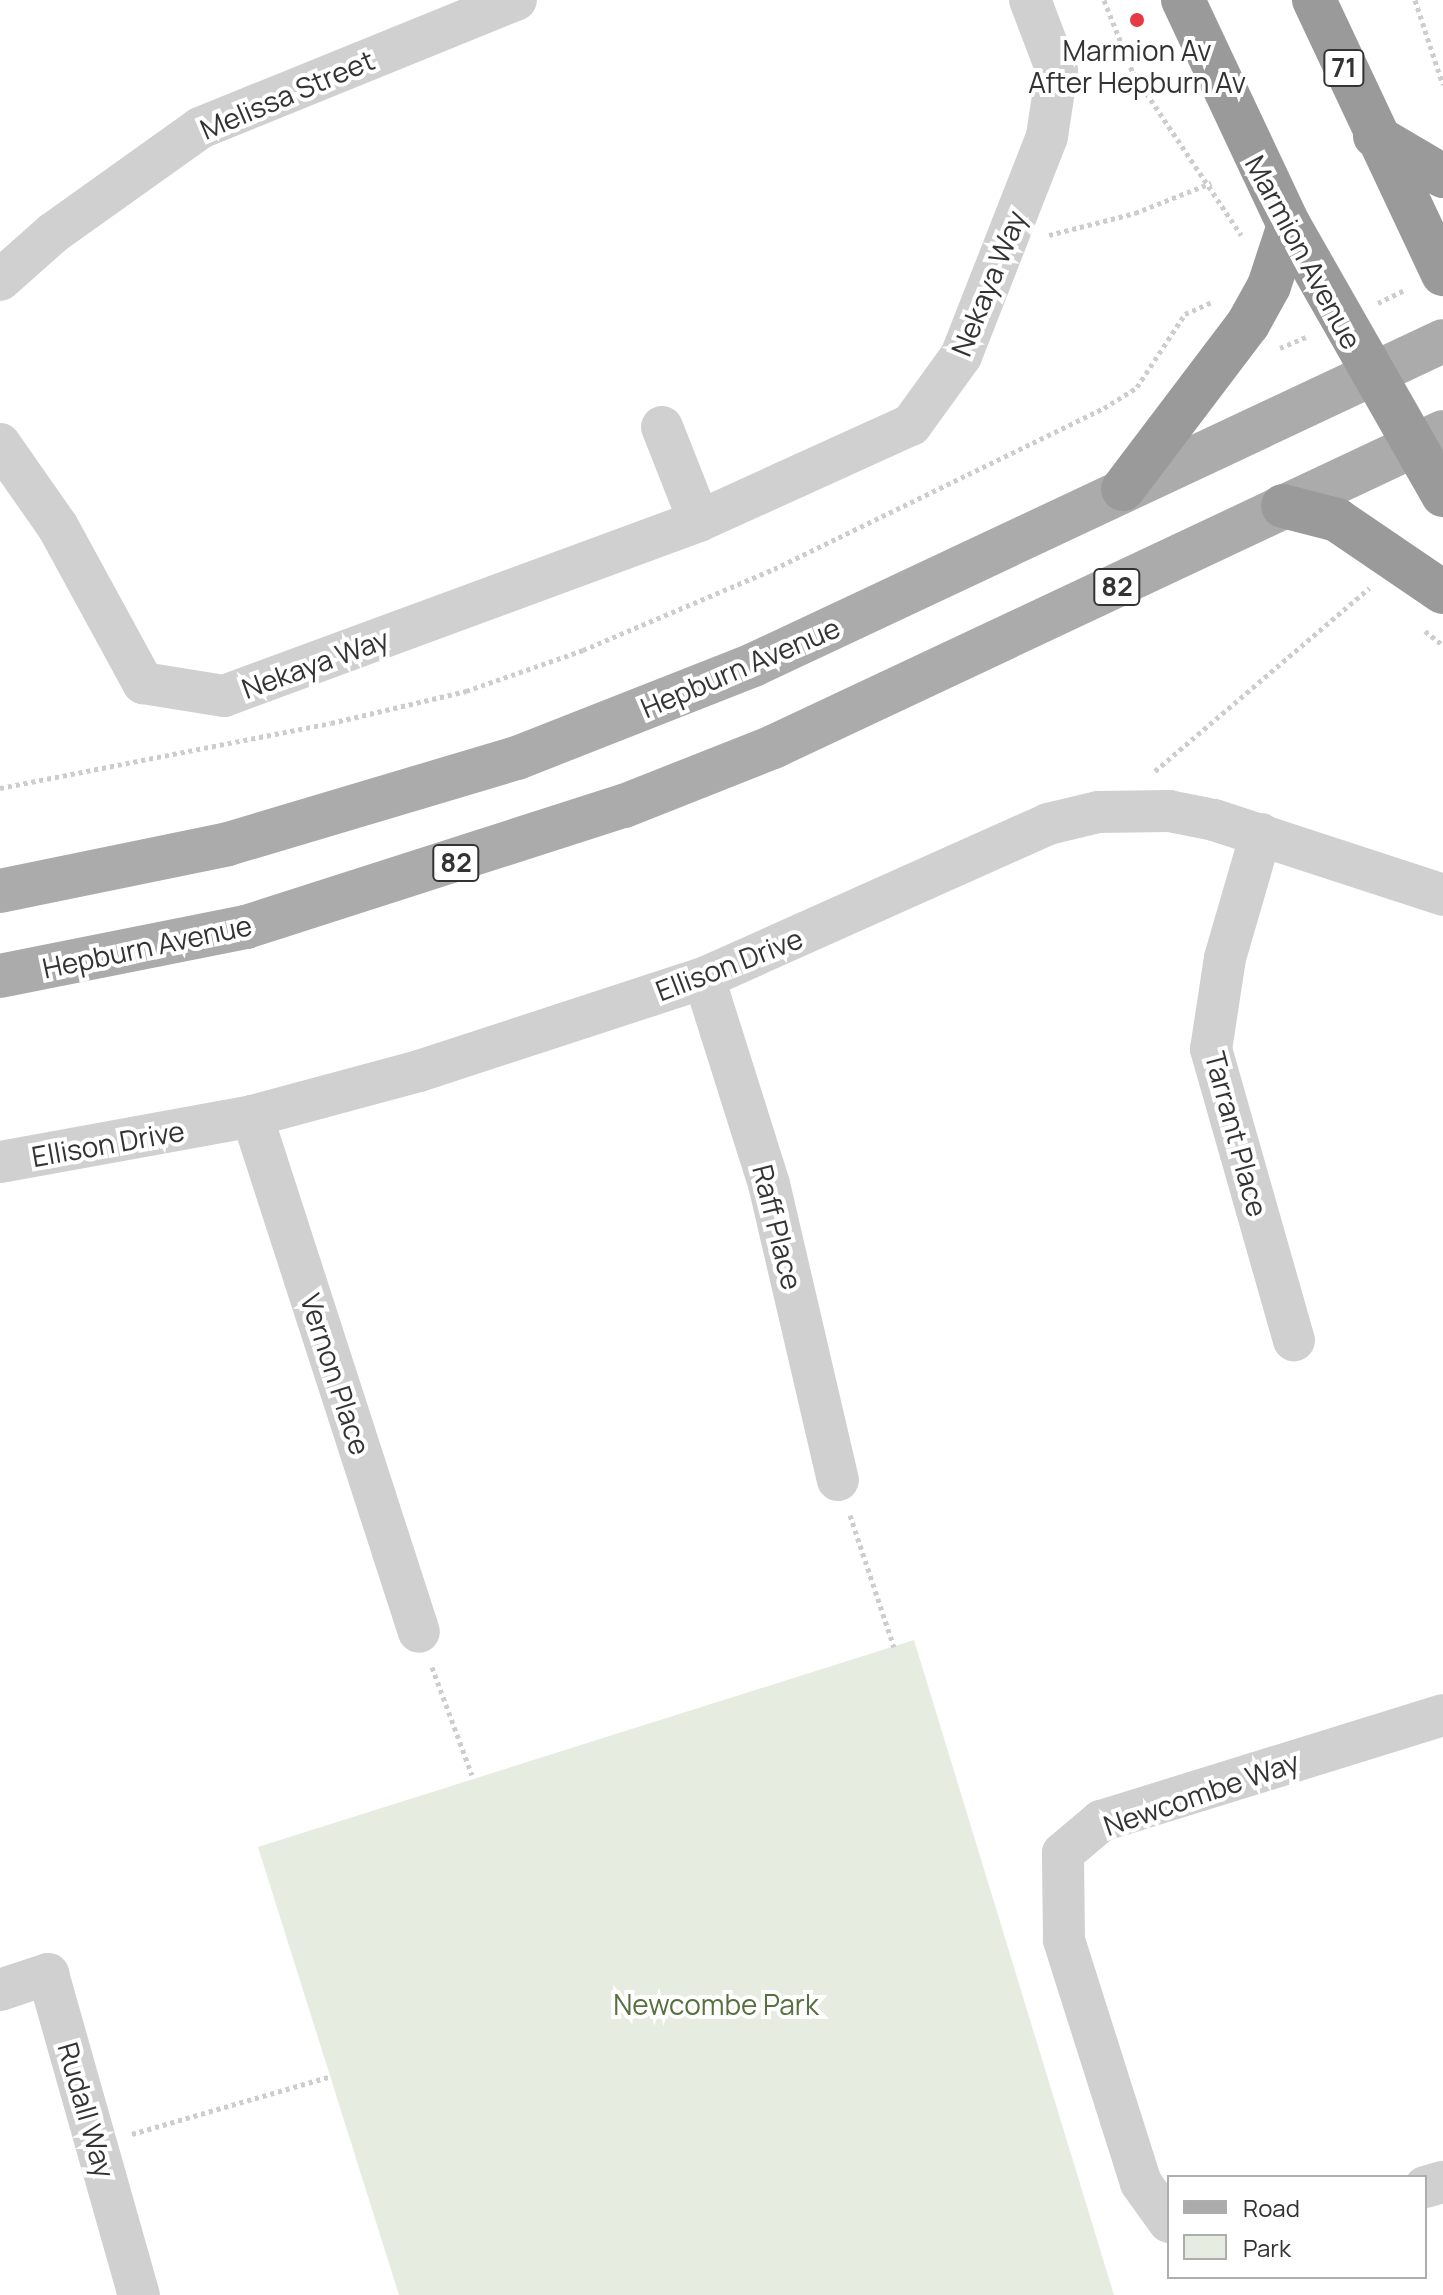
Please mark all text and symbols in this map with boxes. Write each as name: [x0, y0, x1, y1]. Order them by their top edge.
marker: Marmion Av After Hepburn Av: [1128, 11, 1146, 29]
place label: Marmion Av After Hepburn Av: [1028, 33, 1246, 99]
street label: Melissa Street: [195, 42, 379, 146]
road number: 71: [1322, 46, 1366, 90]
street label: Marmion Avenue: [1239, 150, 1369, 354]
street label: Nekaya Way: [944, 205, 1032, 361]
road number: 82: [1093, 565, 1141, 609]
street label: Hepburn Avenue: [635, 610, 845, 724]
street label: Nekaya Way: [237, 621, 393, 705]
road number: 82: [432, 841, 480, 885]
street label: Hepburn Avenue: [39, 907, 255, 985]
street label: Ellison Drive: [651, 921, 807, 1007]
street label: Tarrant Place: [1199, 1048, 1275, 1220]
street label: Ellison Drive: [29, 1113, 187, 1173]
street label: Raff Place: [746, 1161, 810, 1293]
street label: Vernon Place: [294, 1289, 378, 1459]
street label: Newcombe Way: [1099, 1744, 1303, 1842]
park label: Newcombe Park: [613, 1987, 819, 2021]
street label: Rudall Way: [52, 2038, 122, 2182]
legend: [1167, 2175, 1427, 2279]
text: Road: [1243, 2191, 1300, 2224]
text: Park: [1243, 2231, 1291, 2264]

